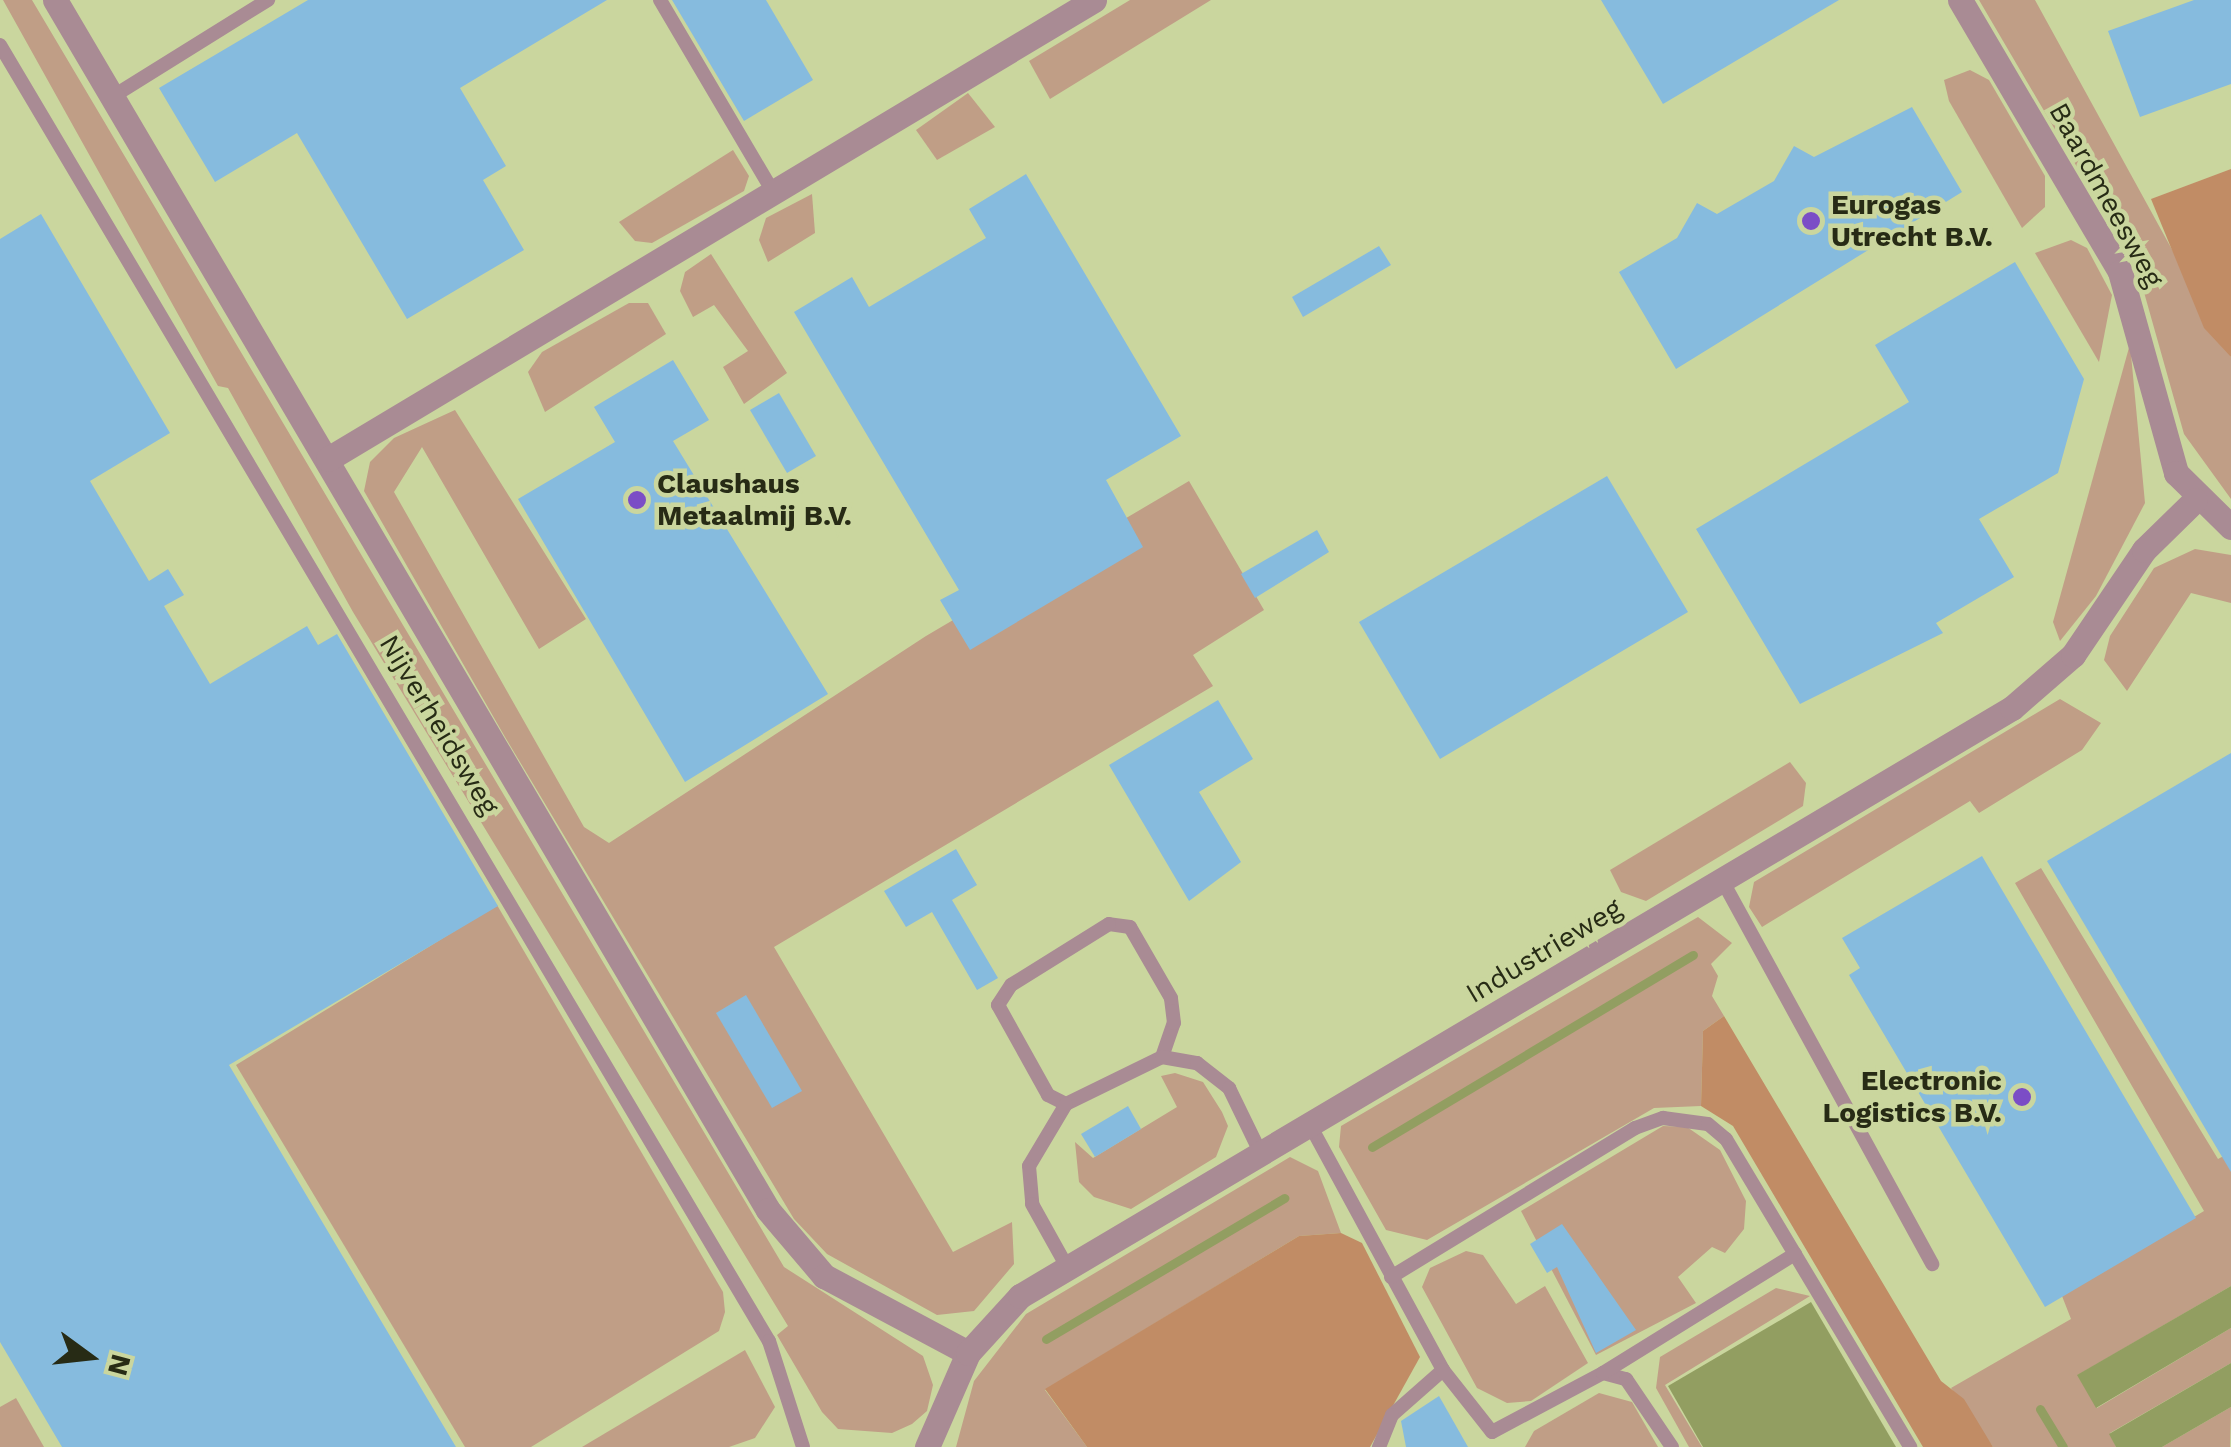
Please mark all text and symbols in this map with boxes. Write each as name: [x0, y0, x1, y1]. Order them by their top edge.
street label: Baardmeesweg: [2042, 97, 2170, 293]
place label: Eurogas Utrecht B.V.: [1831, 188, 1993, 254]
marker: Eurogas Utrecht B.V.: [1800, 210, 1822, 232]
place label: Claushaus Metaalmij B.V.: [657, 467, 852, 533]
marker: Claushaus Metaalmij B.V.: [626, 489, 648, 511]
street label: Nijverheidsweg: [372, 629, 506, 821]
street label: Industrieweg: [1460, 891, 1628, 1011]
place label: Electronic Logistics B.V.: [1822, 1064, 2002, 1130]
marker: Electronic Logistics B.V.: [2011, 1086, 2033, 1108]
north arrow: [40, 1307, 140, 1407]
text: N: [101, 1351, 138, 1379]

